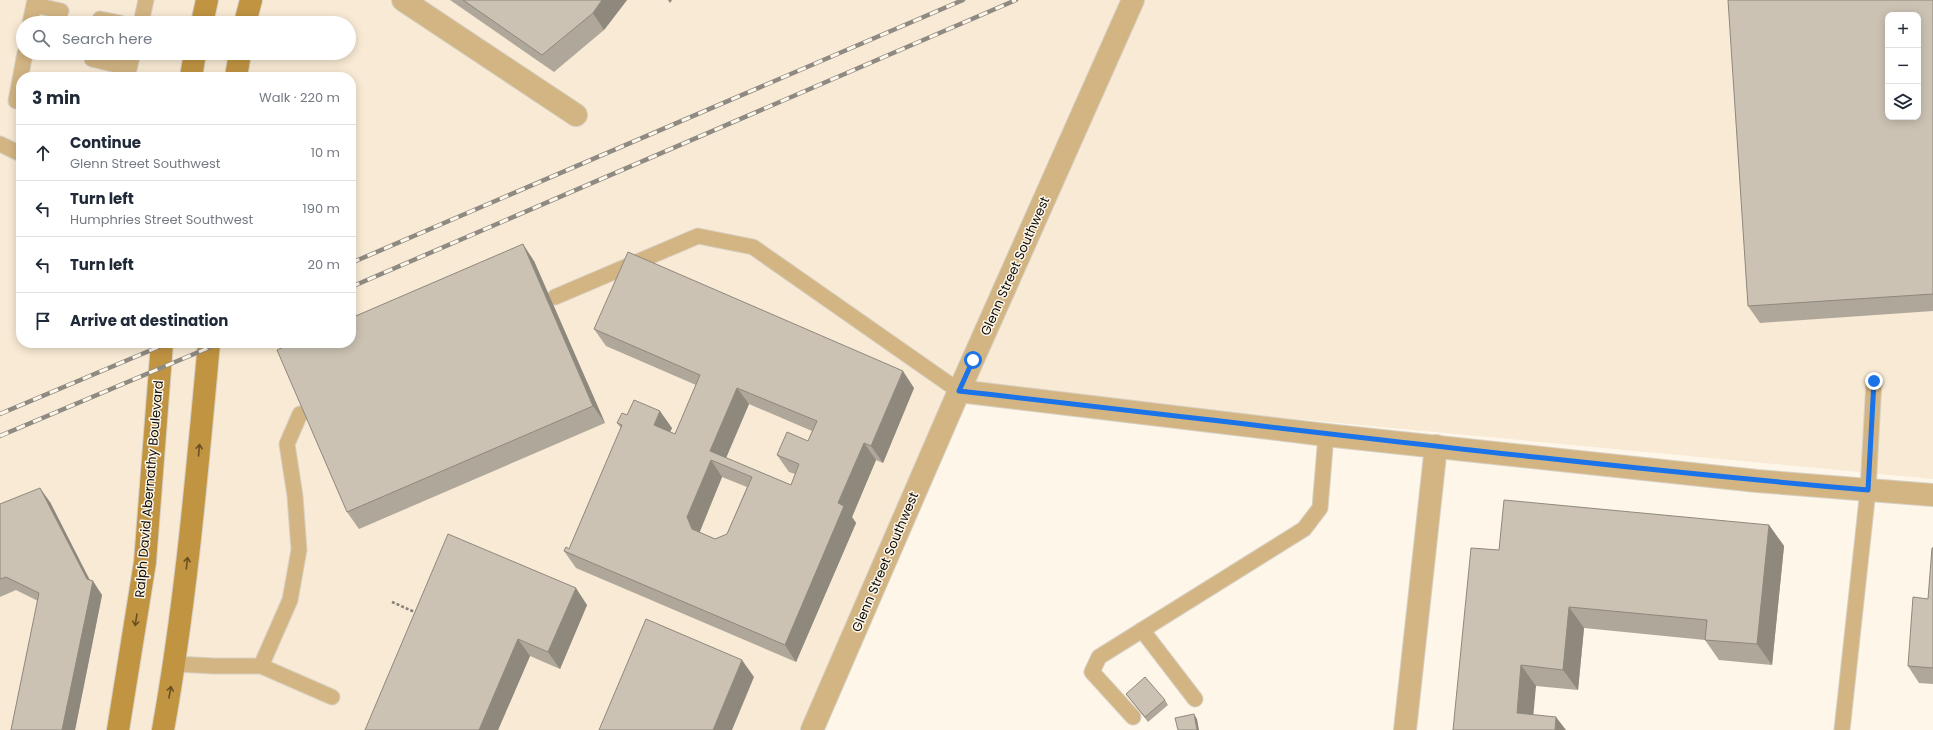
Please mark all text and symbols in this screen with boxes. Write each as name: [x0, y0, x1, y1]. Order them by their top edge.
map controls: [1885, 12, 1921, 120]
button: +: [1885, 12, 1921, 48]
search box: [16, 16, 356, 60]
icon: search: [30, 27, 52, 49]
text: Search here: [62, 28, 152, 49]
button: −: [1885, 48, 1921, 84]
button: layers: [1885, 84, 1921, 120]
text: 3 min: [32, 86, 80, 110]
text: Walk · 220 m: [259, 88, 340, 107]
text: Continue: [70, 132, 141, 153]
icon: ahead: [32, 142, 54, 164]
text: 10 m: [311, 143, 340, 162]
text: Glenn Street Southwest: [70, 154, 221, 173]
text: Turn left: [70, 188, 134, 209]
street label: Glenn Street Southwest: [976, 193, 1054, 339]
icon: left: [32, 198, 54, 220]
text: 190 m: [303, 199, 340, 218]
text: Humphries Street Southwest: [70, 210, 253, 229]
icon: left: [32, 254, 54, 276]
text: Turn left: [70, 254, 134, 275]
text: 20 m: [307, 255, 340, 274]
icon: arrive: [32, 310, 54, 332]
text: Arrive at destination: [70, 310, 228, 331]
route start: [964, 351, 982, 369]
route end: [1865, 372, 1883, 390]
street label: Ralph David Abernathy Boulevard: [130, 379, 168, 599]
one-way arrow: [195, 444, 203, 457]
street label: Glenn Street Southwest: [847, 489, 923, 635]
one-way arrow: [183, 557, 191, 570]
one-way arrow: [132, 613, 140, 626]
one-way arrow: [166, 685, 174, 698]

